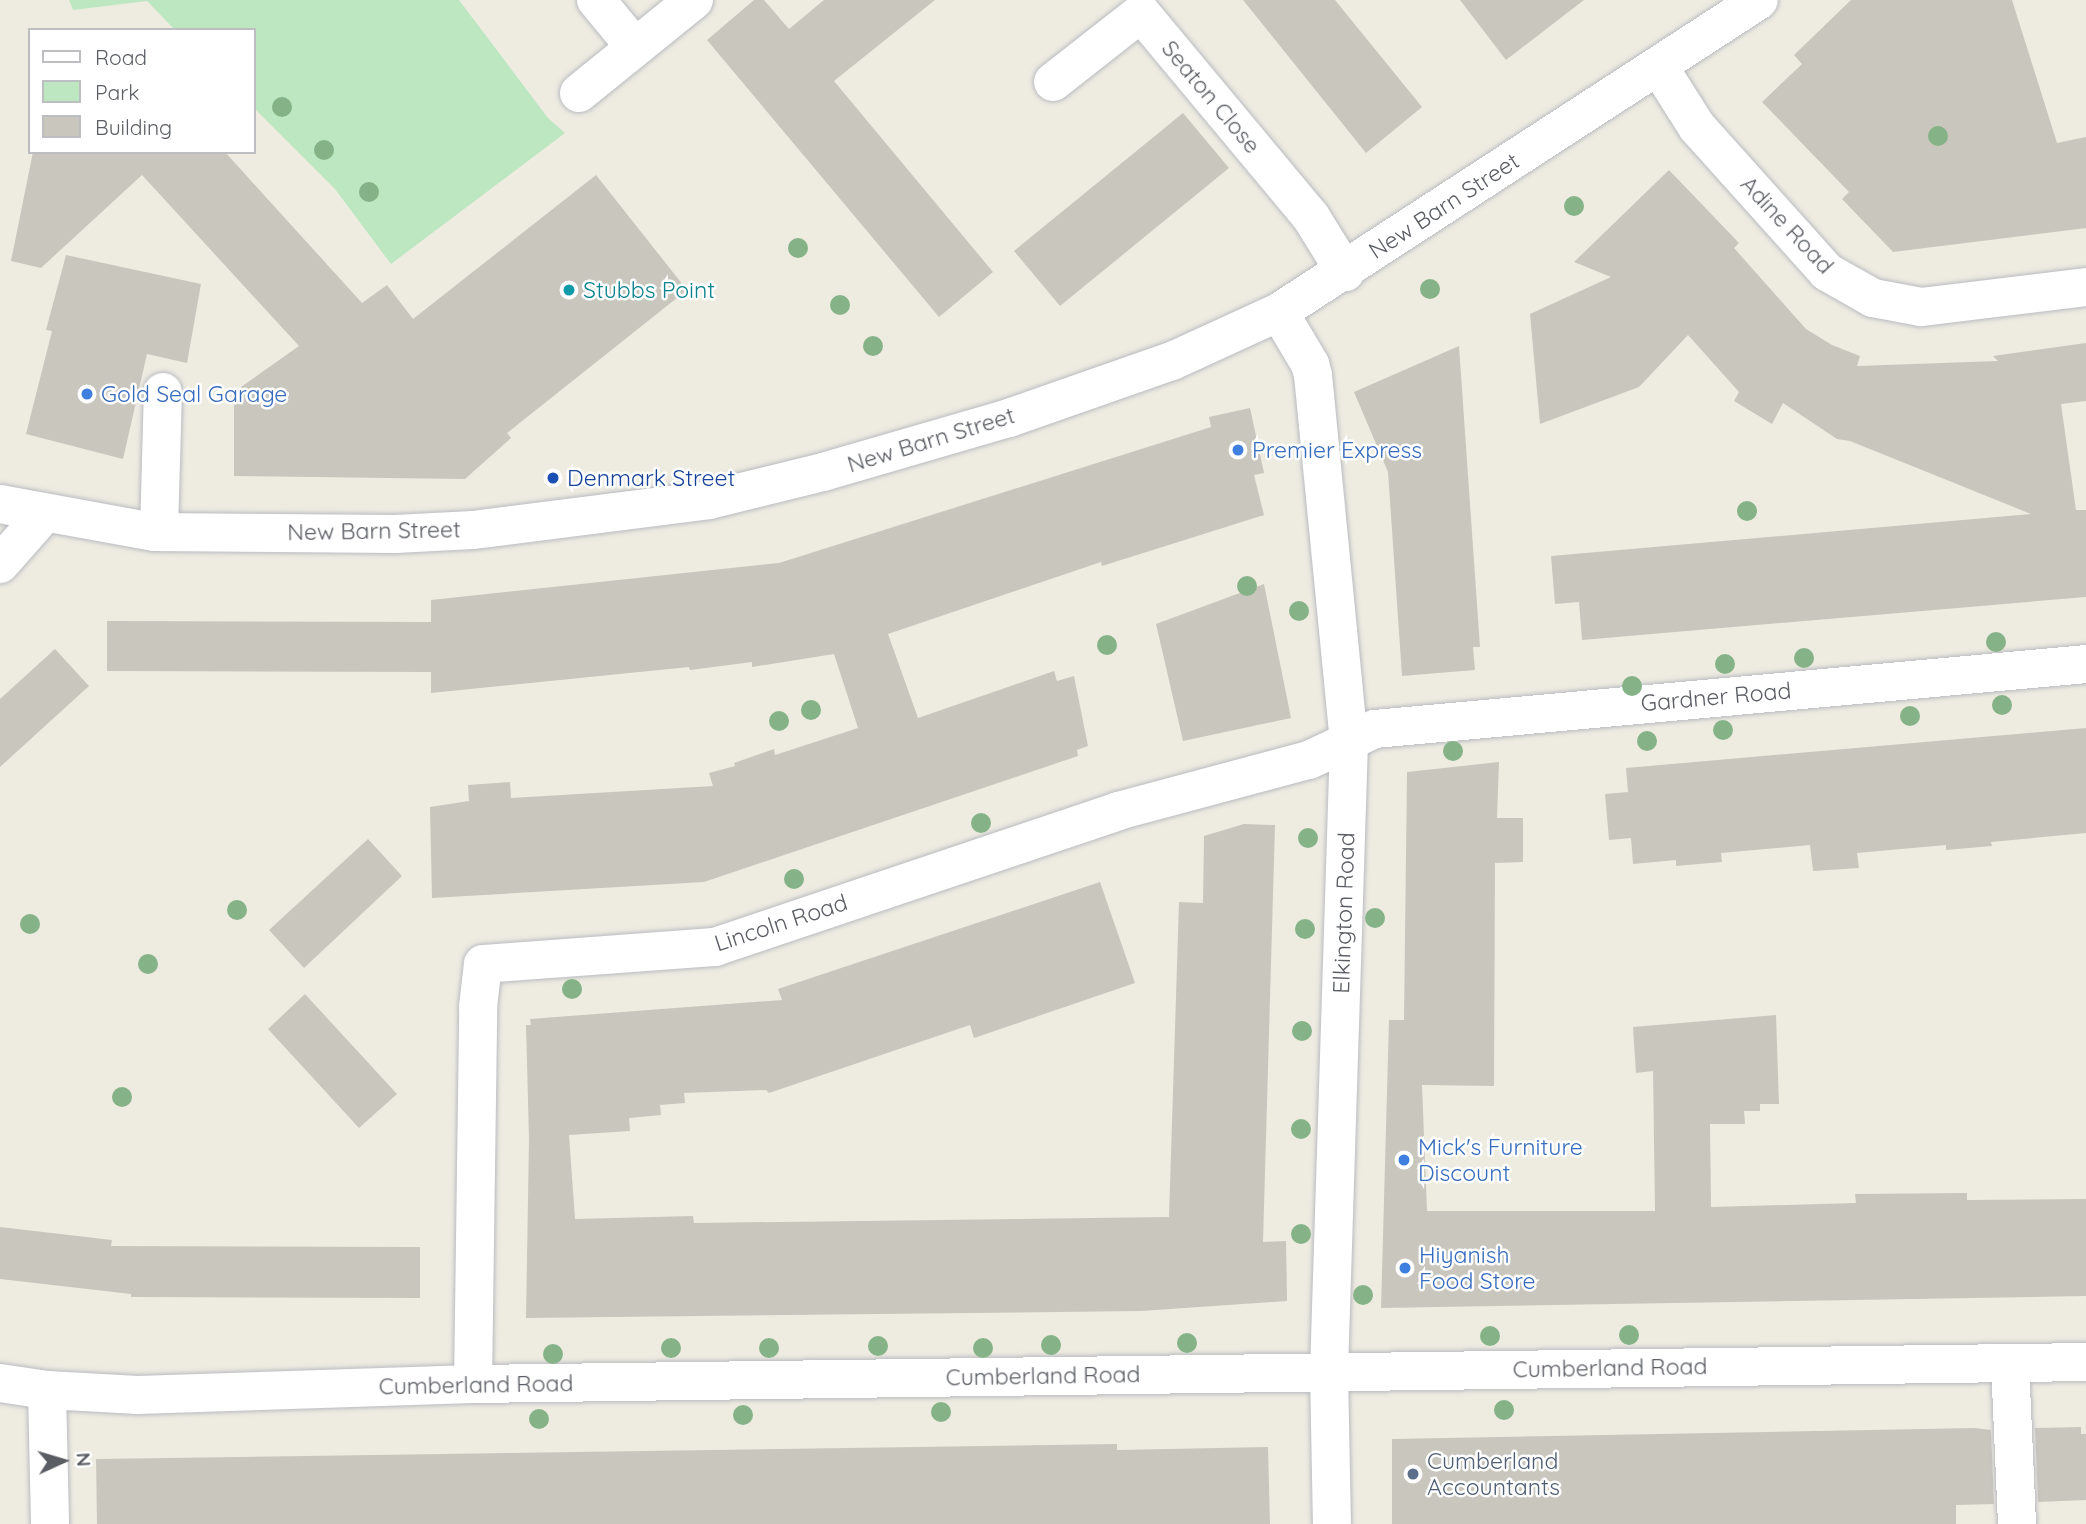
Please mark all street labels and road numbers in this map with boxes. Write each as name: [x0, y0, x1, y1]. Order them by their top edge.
street label: Seaton Close: [1156, 35, 1266, 159]
street label: New Barn Street: [1364, 147, 1524, 265]
street label: Adine Road: [1735, 170, 1839, 280]
street label: New Barn Street: [844, 401, 1018, 479]
street label: New Barn Street: [287, 516, 461, 546]
street label: Gardner Road: [1640, 677, 1792, 717]
street label: Elkington Road: [1327, 832, 1361, 994]
street label: Lincoln Road: [711, 889, 851, 957]
street label: Cumberland Road: [1512, 1353, 1708, 1383]
street label: Cumberland Road: [945, 1361, 1141, 1391]
street label: Cumberland Road: [378, 1370, 574, 1400]

